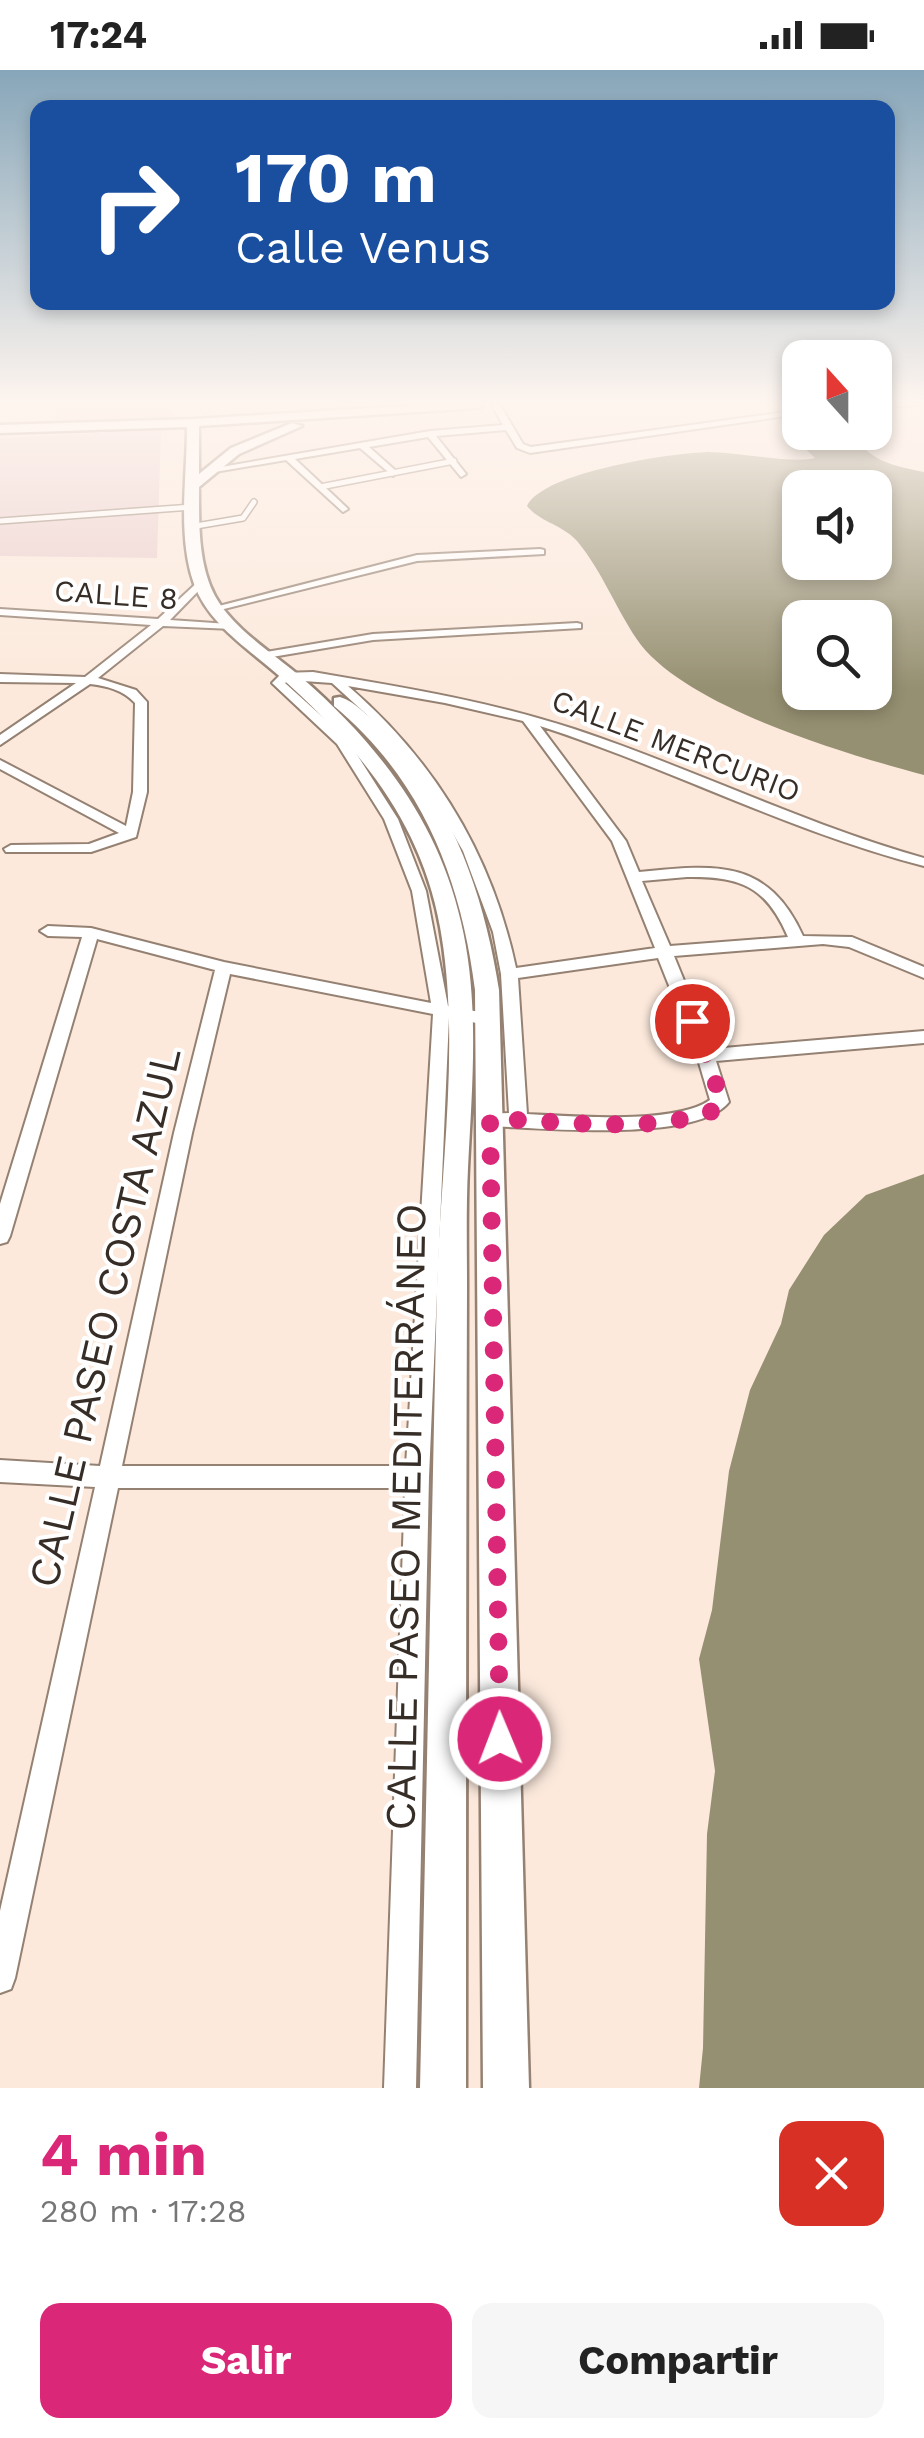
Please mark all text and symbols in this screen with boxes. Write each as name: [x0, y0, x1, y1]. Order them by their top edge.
text: 17:24: [50, 13, 147, 57]
text: 170 m: [235, 137, 437, 219]
icon: right: [70, 140, 200, 270]
text: Calle Venus: [235, 221, 491, 274]
north arrow: [782, 340, 892, 450]
map controls: [782, 340, 892, 710]
button: sound: [782, 470, 892, 580]
street label: CALLE 8: [53, 573, 179, 616]
button: search: [782, 600, 892, 710]
street label: CALLE MERCURIO: [547, 682, 805, 809]
pin: [650, 979, 735, 1064]
icon: arrive: [665, 994, 720, 1049]
street label: CALLE PASEO COSTA AZUL: [18, 1042, 191, 1592]
street label: CALLE PASEO MEDITERRÁNEO: [376, 1203, 435, 1831]
position arrow: [448, 1687, 552, 1791]
text: 4 min: [40, 2119, 207, 2190]
button: close: [779, 2121, 884, 2226]
text: 280 m · 17:28: [40, 2192, 246, 2230]
button: Salir: [40, 2303, 452, 2418]
button: Compartir: [472, 2303, 884, 2418]

